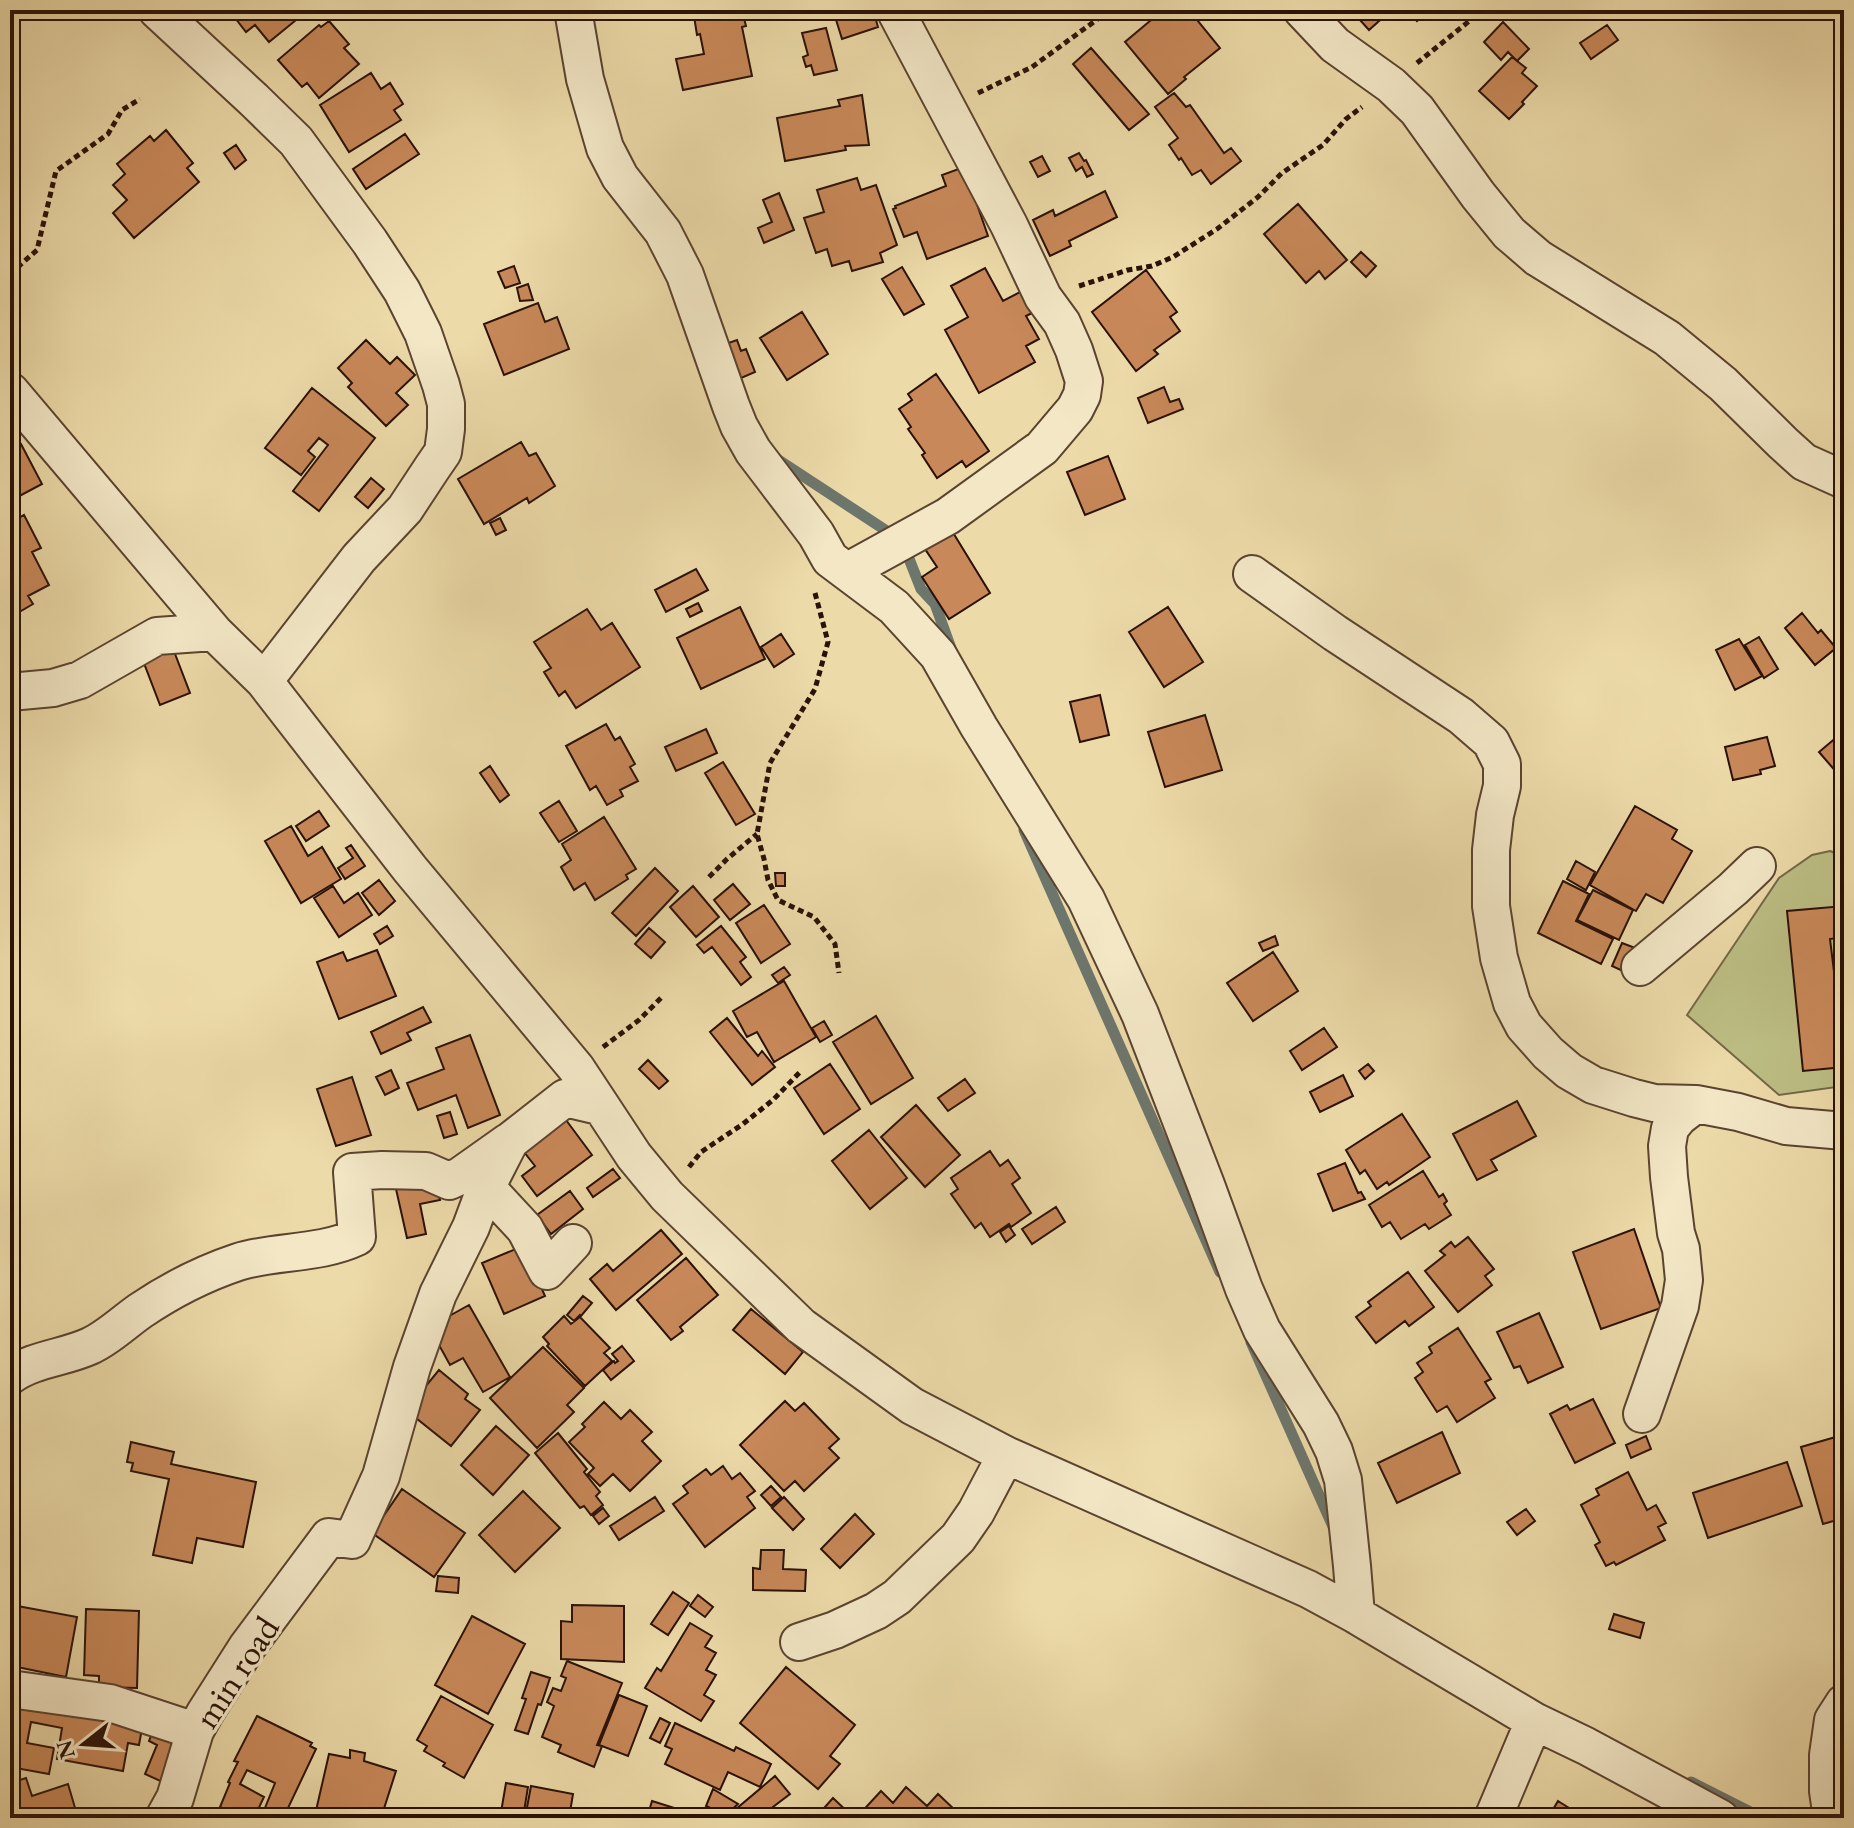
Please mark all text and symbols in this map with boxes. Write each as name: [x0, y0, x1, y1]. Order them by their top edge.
street label: min road: [182, 1606, 290, 1737]
north arrow: [44, 1704, 124, 1784]
text: N: [49, 1737, 82, 1762]

